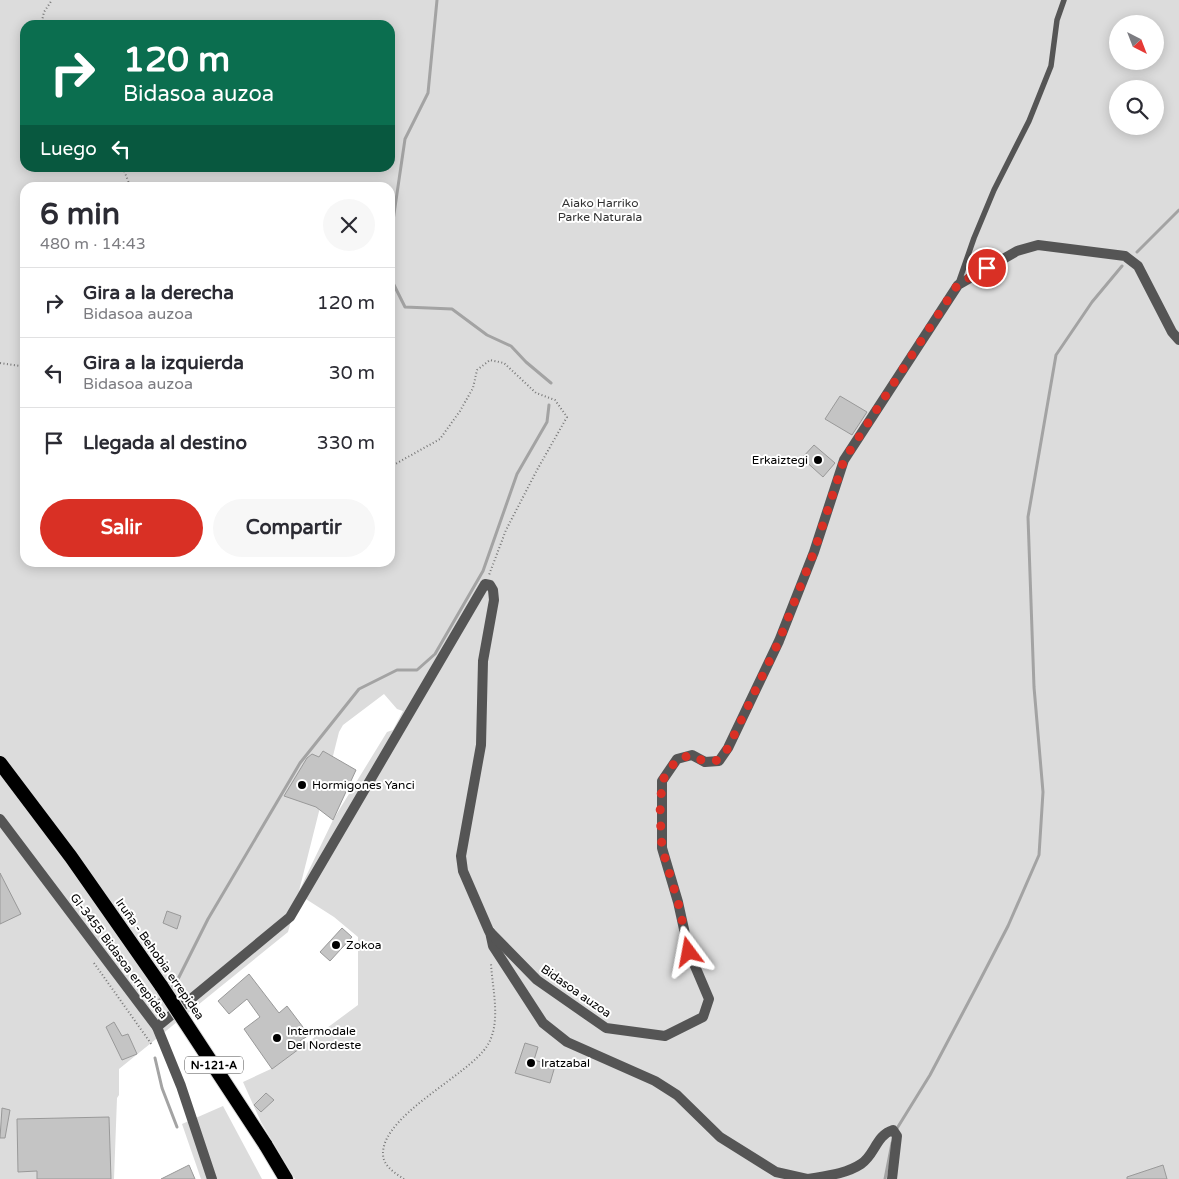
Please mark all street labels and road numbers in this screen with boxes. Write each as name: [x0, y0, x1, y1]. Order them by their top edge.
street label: GI-3455 Bidasoa errepidea: [67, 891, 171, 1021]
street label: Iruña - Behobia errepidea: [113, 896, 207, 1022]
street label: Bidasoa auzoa: [538, 962, 614, 1020]
road number: N-121-A: [185, 1056, 243, 1074]

